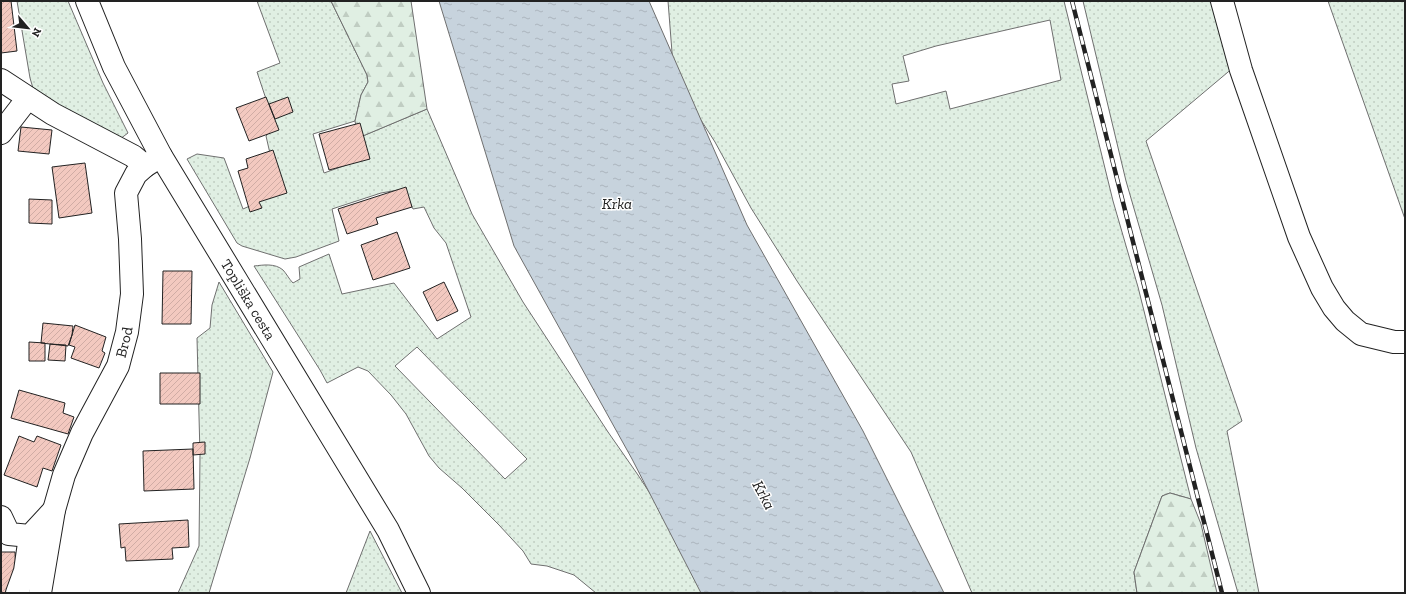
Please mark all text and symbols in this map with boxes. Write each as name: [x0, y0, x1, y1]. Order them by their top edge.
north arrow: [8, 8, 48, 48]
text: N: [28, 26, 44, 40]
water label: Krka: [602, 194, 632, 213]
street label: Topliška cesta: [217, 256, 279, 343]
street label: Brod: [112, 325, 137, 360]
water label: Krka: [748, 477, 780, 513]

